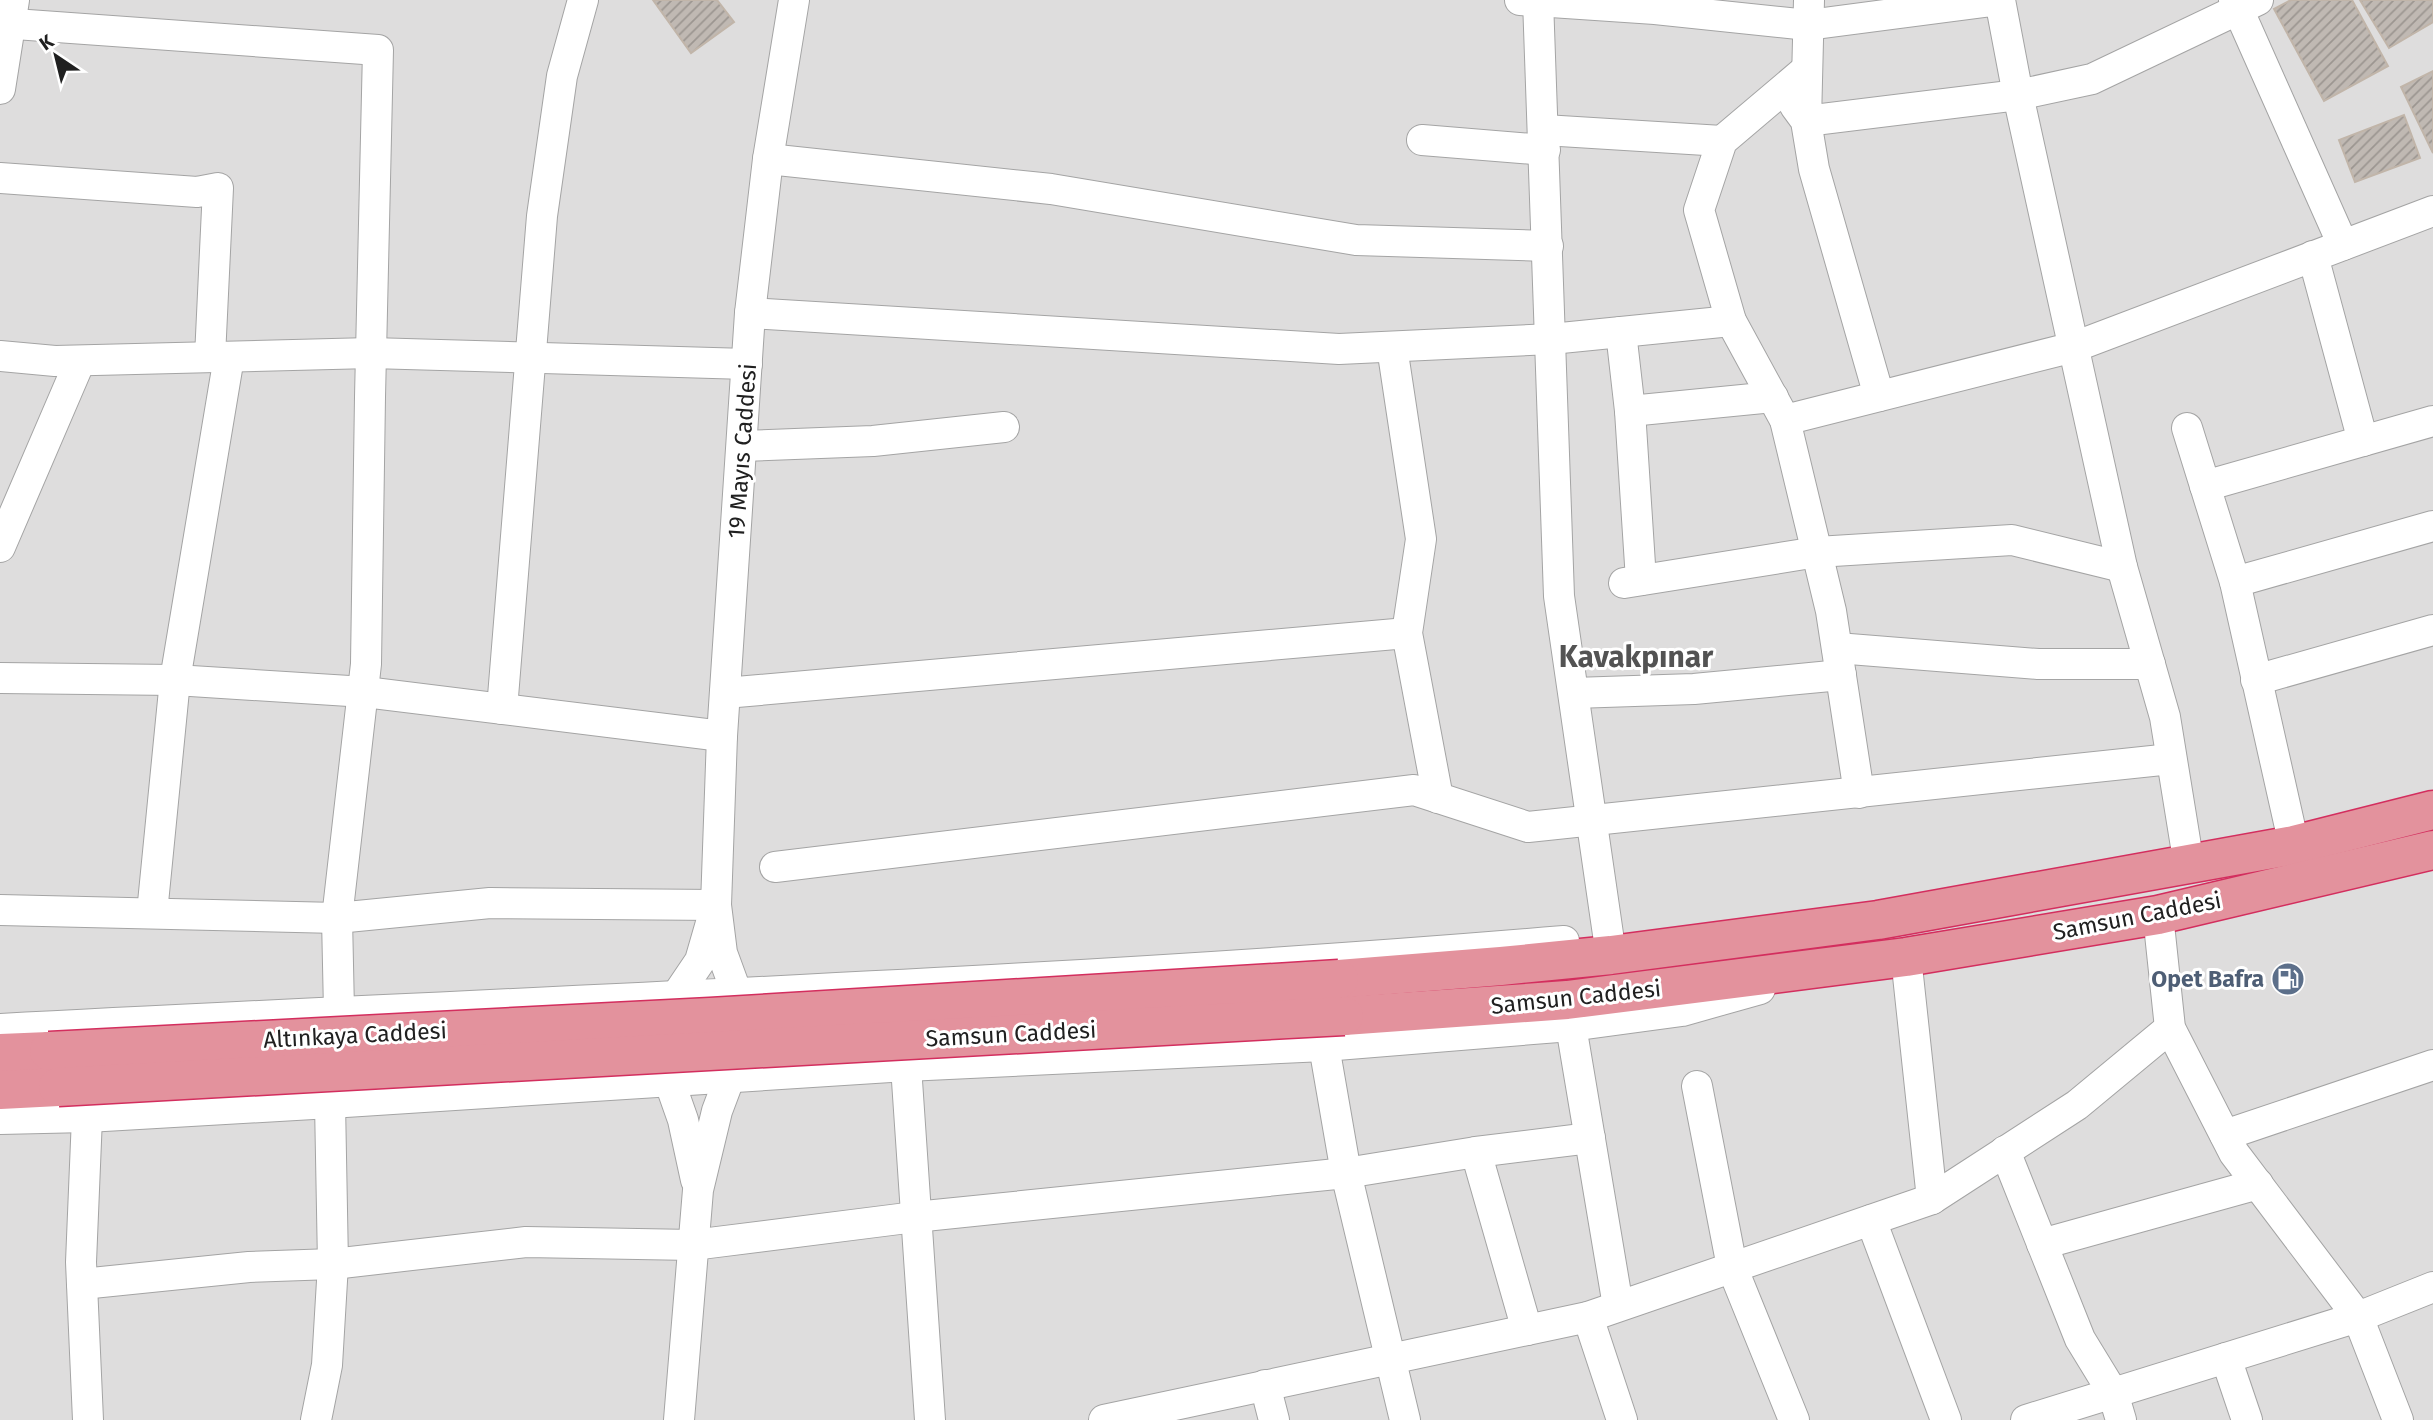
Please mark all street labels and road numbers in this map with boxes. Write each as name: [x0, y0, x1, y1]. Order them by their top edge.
street label: 19 Mayıs Caddesi: [722, 363, 762, 539]
street label: Samsun Caddesi: [2050, 886, 2224, 946]
street label: Samsun Caddesi: [1490, 974, 1662, 1020]
street label: Altınkaya Caddesi: [263, 1016, 447, 1054]
street label: Samsun Caddesi: [925, 1016, 1097, 1052]

